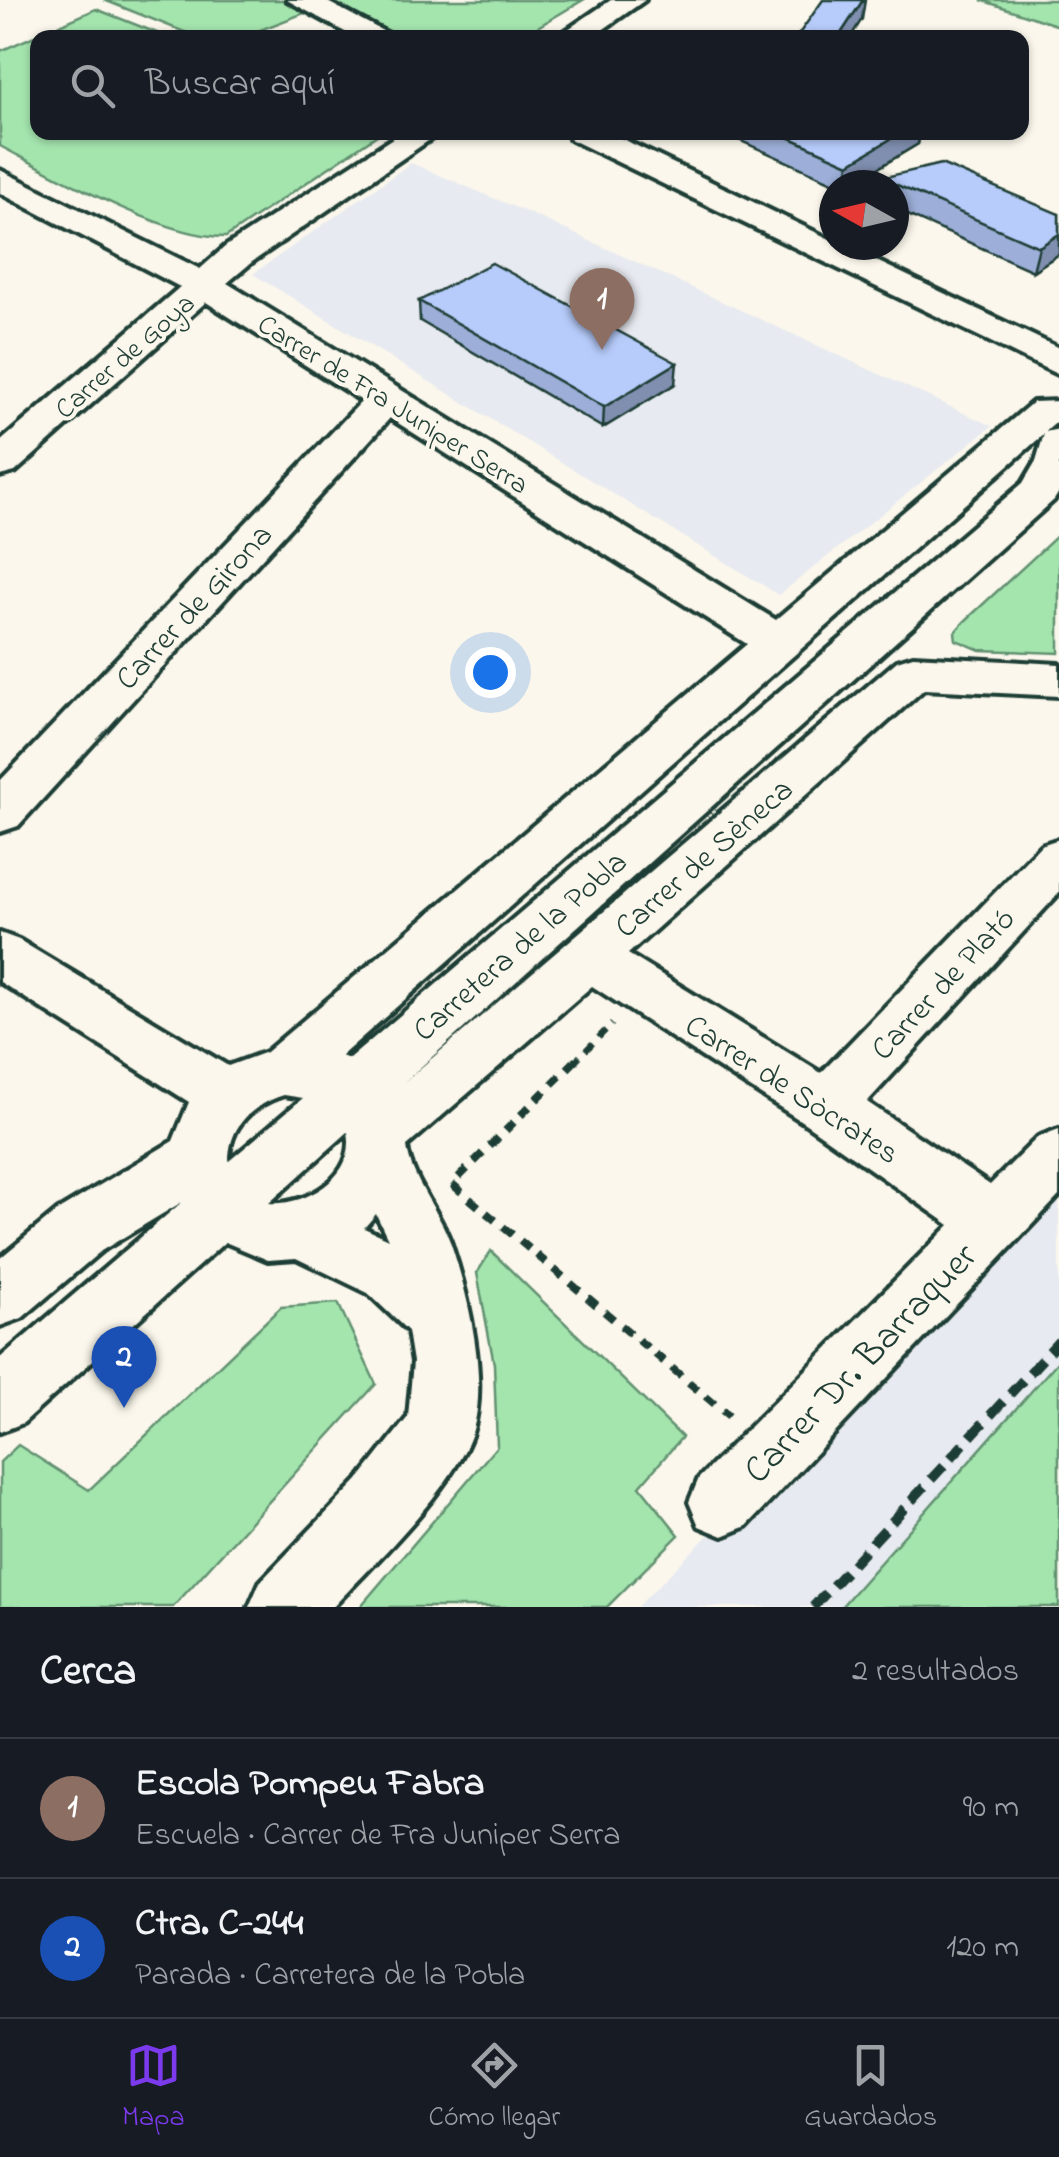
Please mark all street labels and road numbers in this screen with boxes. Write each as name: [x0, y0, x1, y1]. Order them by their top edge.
street label: Carrer de Goya: [47, 285, 205, 430]
street label: Carrer de Fra Juniper Serra: [249, 306, 536, 506]
street label: Carrer de Girona: [106, 515, 285, 702]
street label: Carrer de Sèneca: [605, 769, 805, 951]
street label: Carretera de la Pobla: [404, 841, 639, 1054]
street label: Carrer de Plató: [861, 898, 1028, 1072]
street label: Carrer de Sòcrates: [675, 1004, 908, 1178]
street label: Carrer Dr. Barraquer: [732, 1231, 992, 1498]

